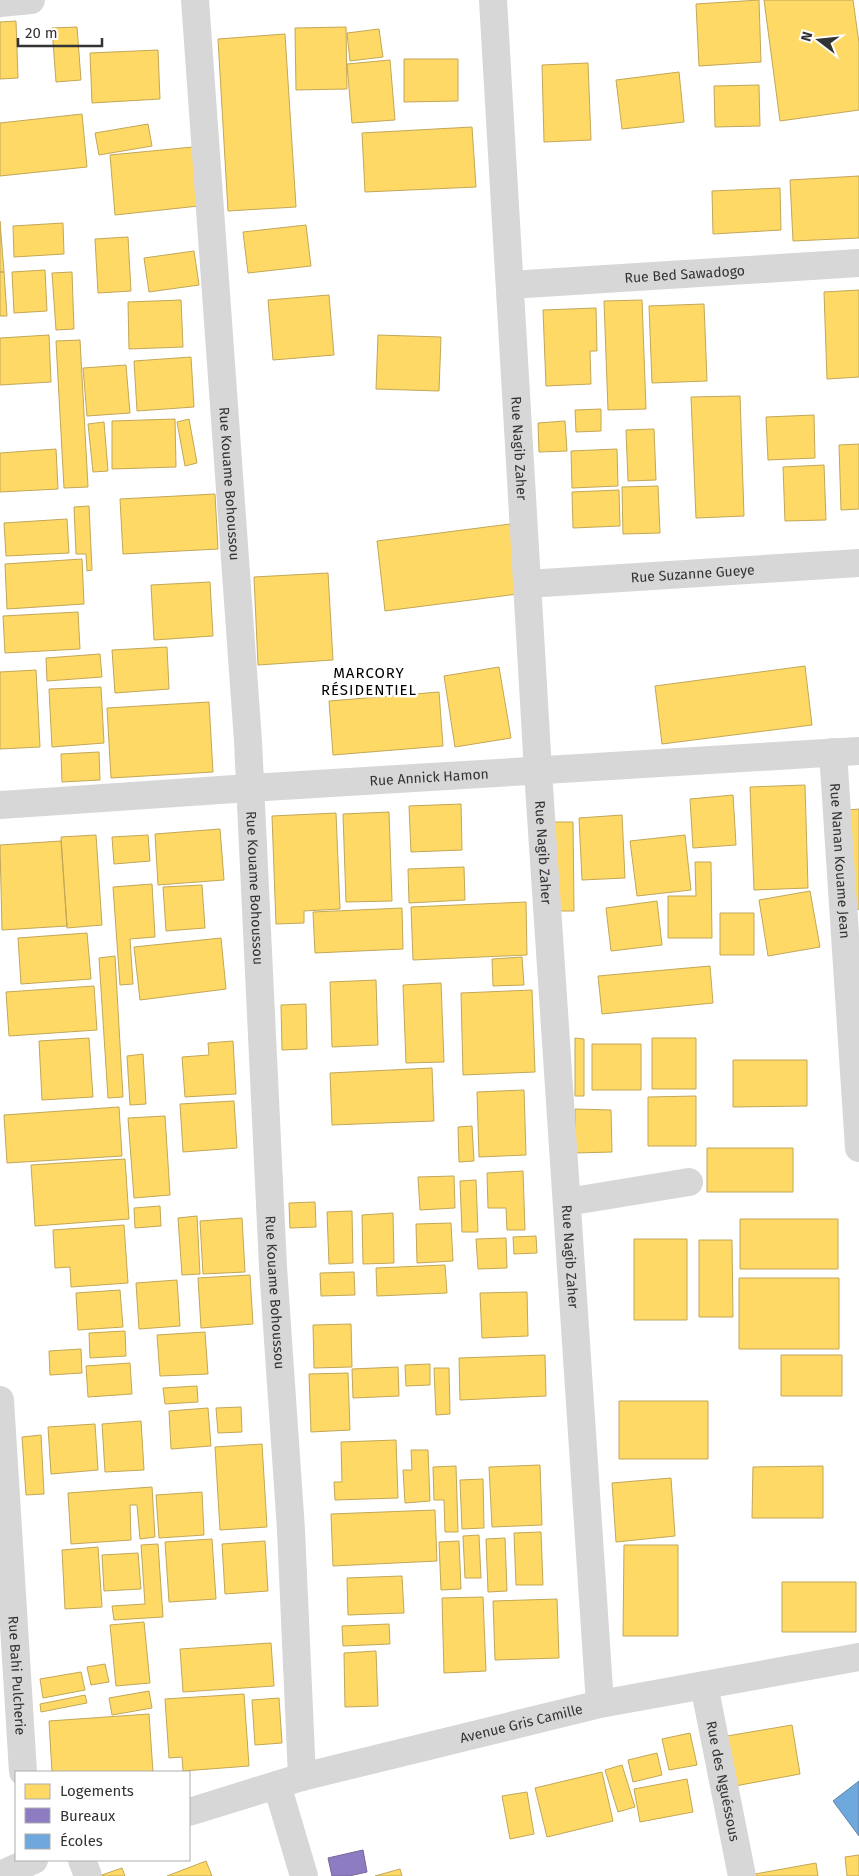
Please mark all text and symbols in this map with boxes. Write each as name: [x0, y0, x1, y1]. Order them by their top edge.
scale bar: [18, 15, 101, 47]
north arrow: [794, 15, 844, 65]
text: 20 m: [25, 24, 58, 42]
text: N: [798, 30, 816, 43]
street label: Rue Bed Sawadogo: [624, 262, 745, 286]
street label: Rue Nagib Zaher: [508, 396, 531, 501]
street label: Rue Kouame Bohoussou: [216, 406, 244, 561]
street label: Rue Suzanne Gueye: [630, 561, 755, 586]
district label: MARCORY RÉSIDENTIEL: [321, 664, 417, 699]
street label: Rue Annick Hamon: [369, 765, 489, 789]
street label: Rue Nanan Kouame Jean: [827, 782, 854, 939]
street label: Rue Nagib Zaher: [531, 800, 555, 906]
street label: Rue Kouame Bohoussou: [243, 811, 267, 965]
street label: Rue Nagib Zaher: [558, 1204, 582, 1310]
street label: Rue Kouame Bohoussou: [262, 1215, 288, 1370]
street label: Rue Bahi Pulcherie: [5, 1615, 29, 1736]
street label: Avenue Gris Camille: [458, 1700, 584, 1747]
street label: Rue des Nguéssous: [703, 1719, 744, 1843]
legend: [15, 1771, 190, 1861]
text: Logements: [60, 1782, 134, 1800]
text: Bureaux: [60, 1807, 116, 1825]
text: Écoles: [60, 1832, 103, 1850]

